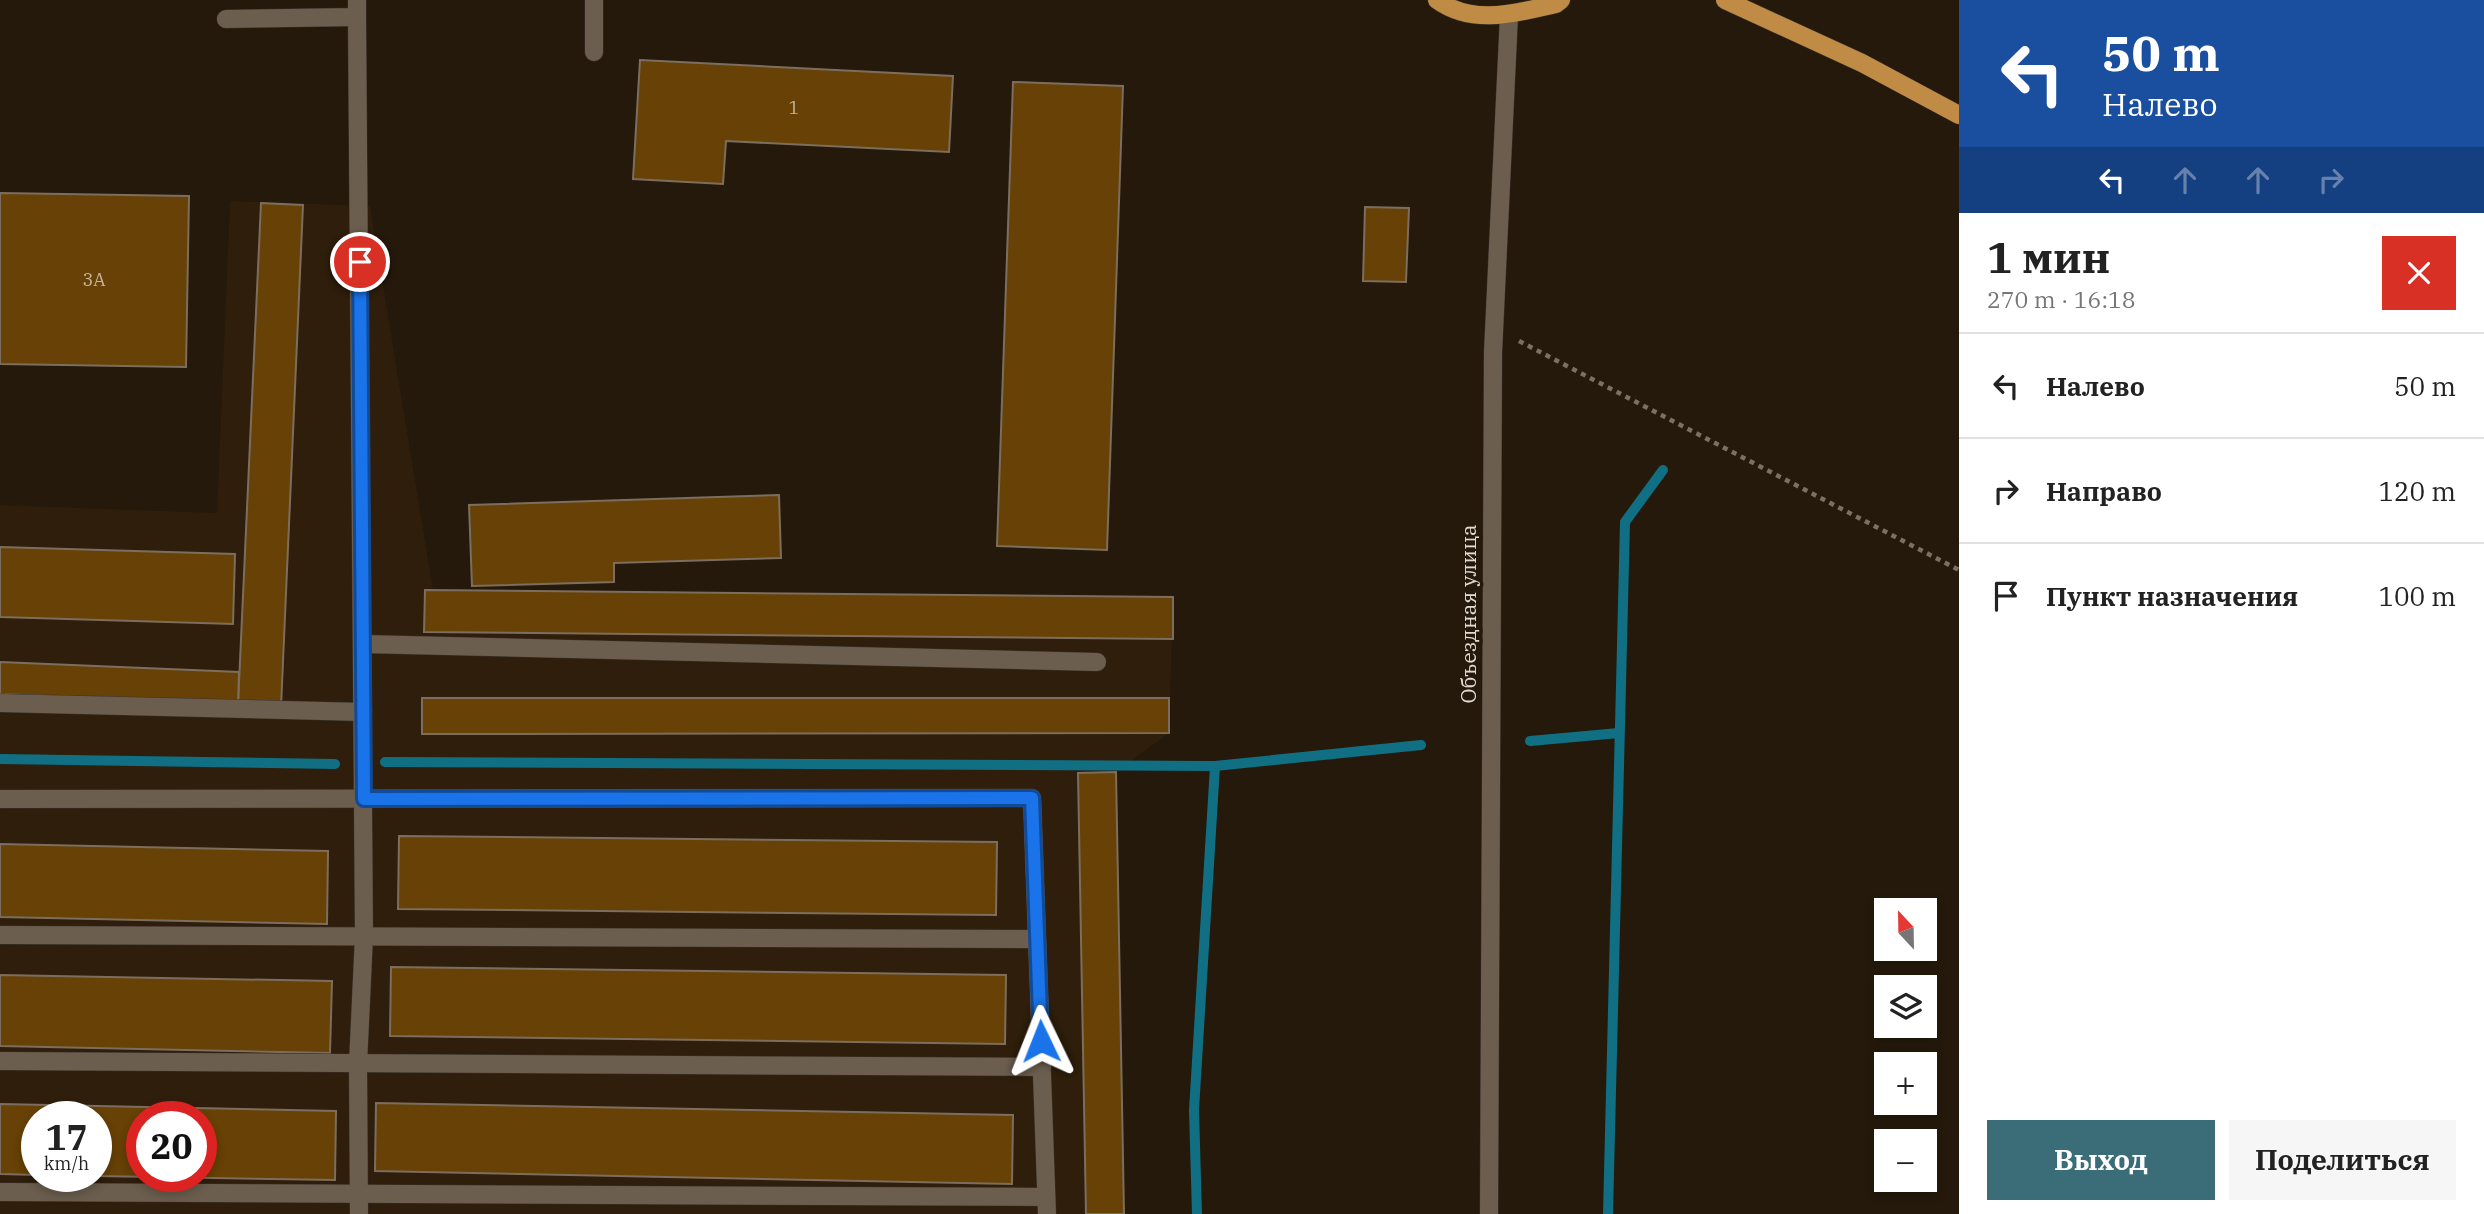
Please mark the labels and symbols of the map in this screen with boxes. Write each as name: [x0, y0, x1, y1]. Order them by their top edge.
house number: 1: [789, 96, 799, 119]
pin: [330, 232, 390, 292]
house number: 3А: [82, 268, 106, 291]
street label: Объездная улица: [1454, 524, 1482, 704]
north arrow: [1874, 898, 1937, 961]
position arrow: [1004, 1004, 1078, 1078]
speed limit sign: 20: [126, 1101, 217, 1192]

